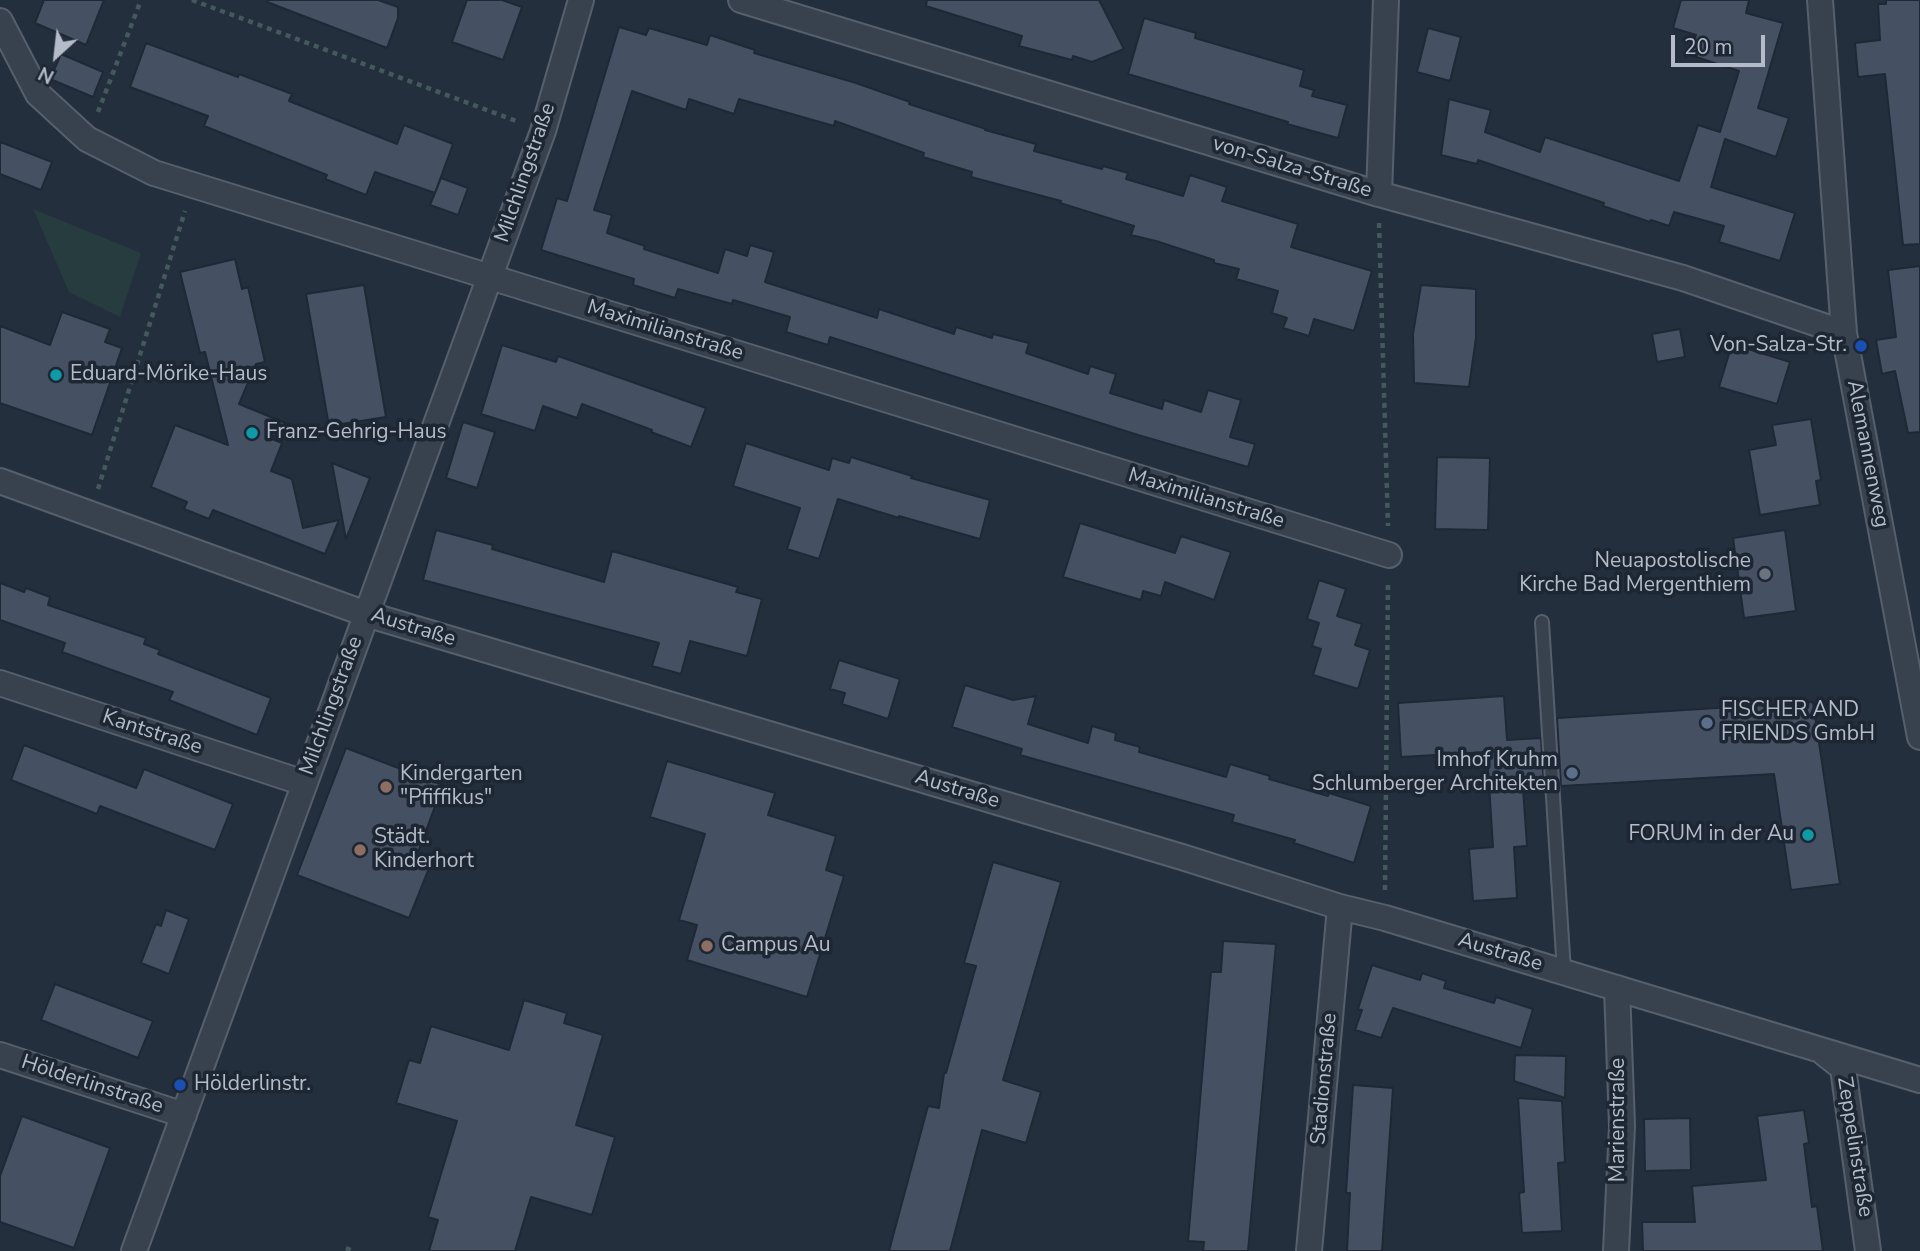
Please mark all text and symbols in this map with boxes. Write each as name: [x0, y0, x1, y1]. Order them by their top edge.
north arrow: [21, 21, 91, 91]
scale bar: [1675, 21, 1770, 65]
text: 20 m: [1684, 33, 1733, 61]
text: N: [34, 60, 59, 90]
street label: Milchlingstraße: [490, 100, 562, 246]
street label: von-Salza-Straße: [1209, 132, 1375, 204]
street label: Maximilianstraße: [584, 295, 746, 367]
place label: Von-Salza-Str.: [1710, 333, 1847, 359]
marker: Von-Salza-Str.: [1853, 338, 1869, 354]
place label: Eduard-Mörike-Haus: [70, 362, 267, 388]
marker: Eduard-Mörike-Haus: [48, 367, 64, 383]
street label: Alemannenweg: [1840, 378, 1894, 530]
place label: Franz-Gehrig-Haus: [266, 420, 447, 446]
marker: Franz-Gehrig-Haus: [244, 425, 260, 441]
street label: Maximilianstraße: [1125, 463, 1287, 535]
place label: Neuapostolische Kirche Bad Mergenthiem: [1519, 549, 1751, 599]
marker: Neuapostolische Kirche Bad Mergenthiem: [1757, 566, 1773, 582]
street label: Austraße: [368, 603, 458, 653]
street label: Milchlingstraße: [295, 633, 369, 779]
place label: FISCHER AND FRIENDS GmbH: [1721, 698, 1875, 748]
street label: Kantstraße: [99, 705, 205, 761]
marker: FISCHER AND FRIENDS GmbH: [1699, 715, 1715, 731]
place label: Imhof Kruhm Schlumberger Architekten: [1312, 748, 1558, 798]
place label: Kindergarten "Pfiffikus": [400, 762, 523, 812]
street label: Austraße: [912, 765, 1002, 815]
marker: Imhof Kruhm Schlumberger Architekten: [1564, 765, 1580, 781]
marker: Kindergarten "Pfiffikus": [378, 779, 394, 795]
place label: FORUM in der Au: [1628, 822, 1794, 848]
place label: Städt. Kinderhort: [374, 825, 474, 875]
marker: FORUM in der Au: [1800, 827, 1816, 843]
marker: Städt. Kinderhort: [352, 842, 368, 858]
street label: Austraße: [1455, 928, 1545, 978]
place label: Campus Au: [721, 933, 831, 959]
marker: Campus Au: [699, 938, 715, 954]
street label: Stadionstraße: [1307, 1012, 1343, 1146]
street label: Hölderlinstraße: [18, 1050, 166, 1120]
street label: Marienstraße: [1606, 1058, 1632, 1182]
place label: Hölderlinstr.: [194, 1072, 311, 1098]
street label: Zeppelinstraße: [1830, 1075, 1878, 1219]
marker: Hölderlinstr.: [172, 1077, 188, 1093]

